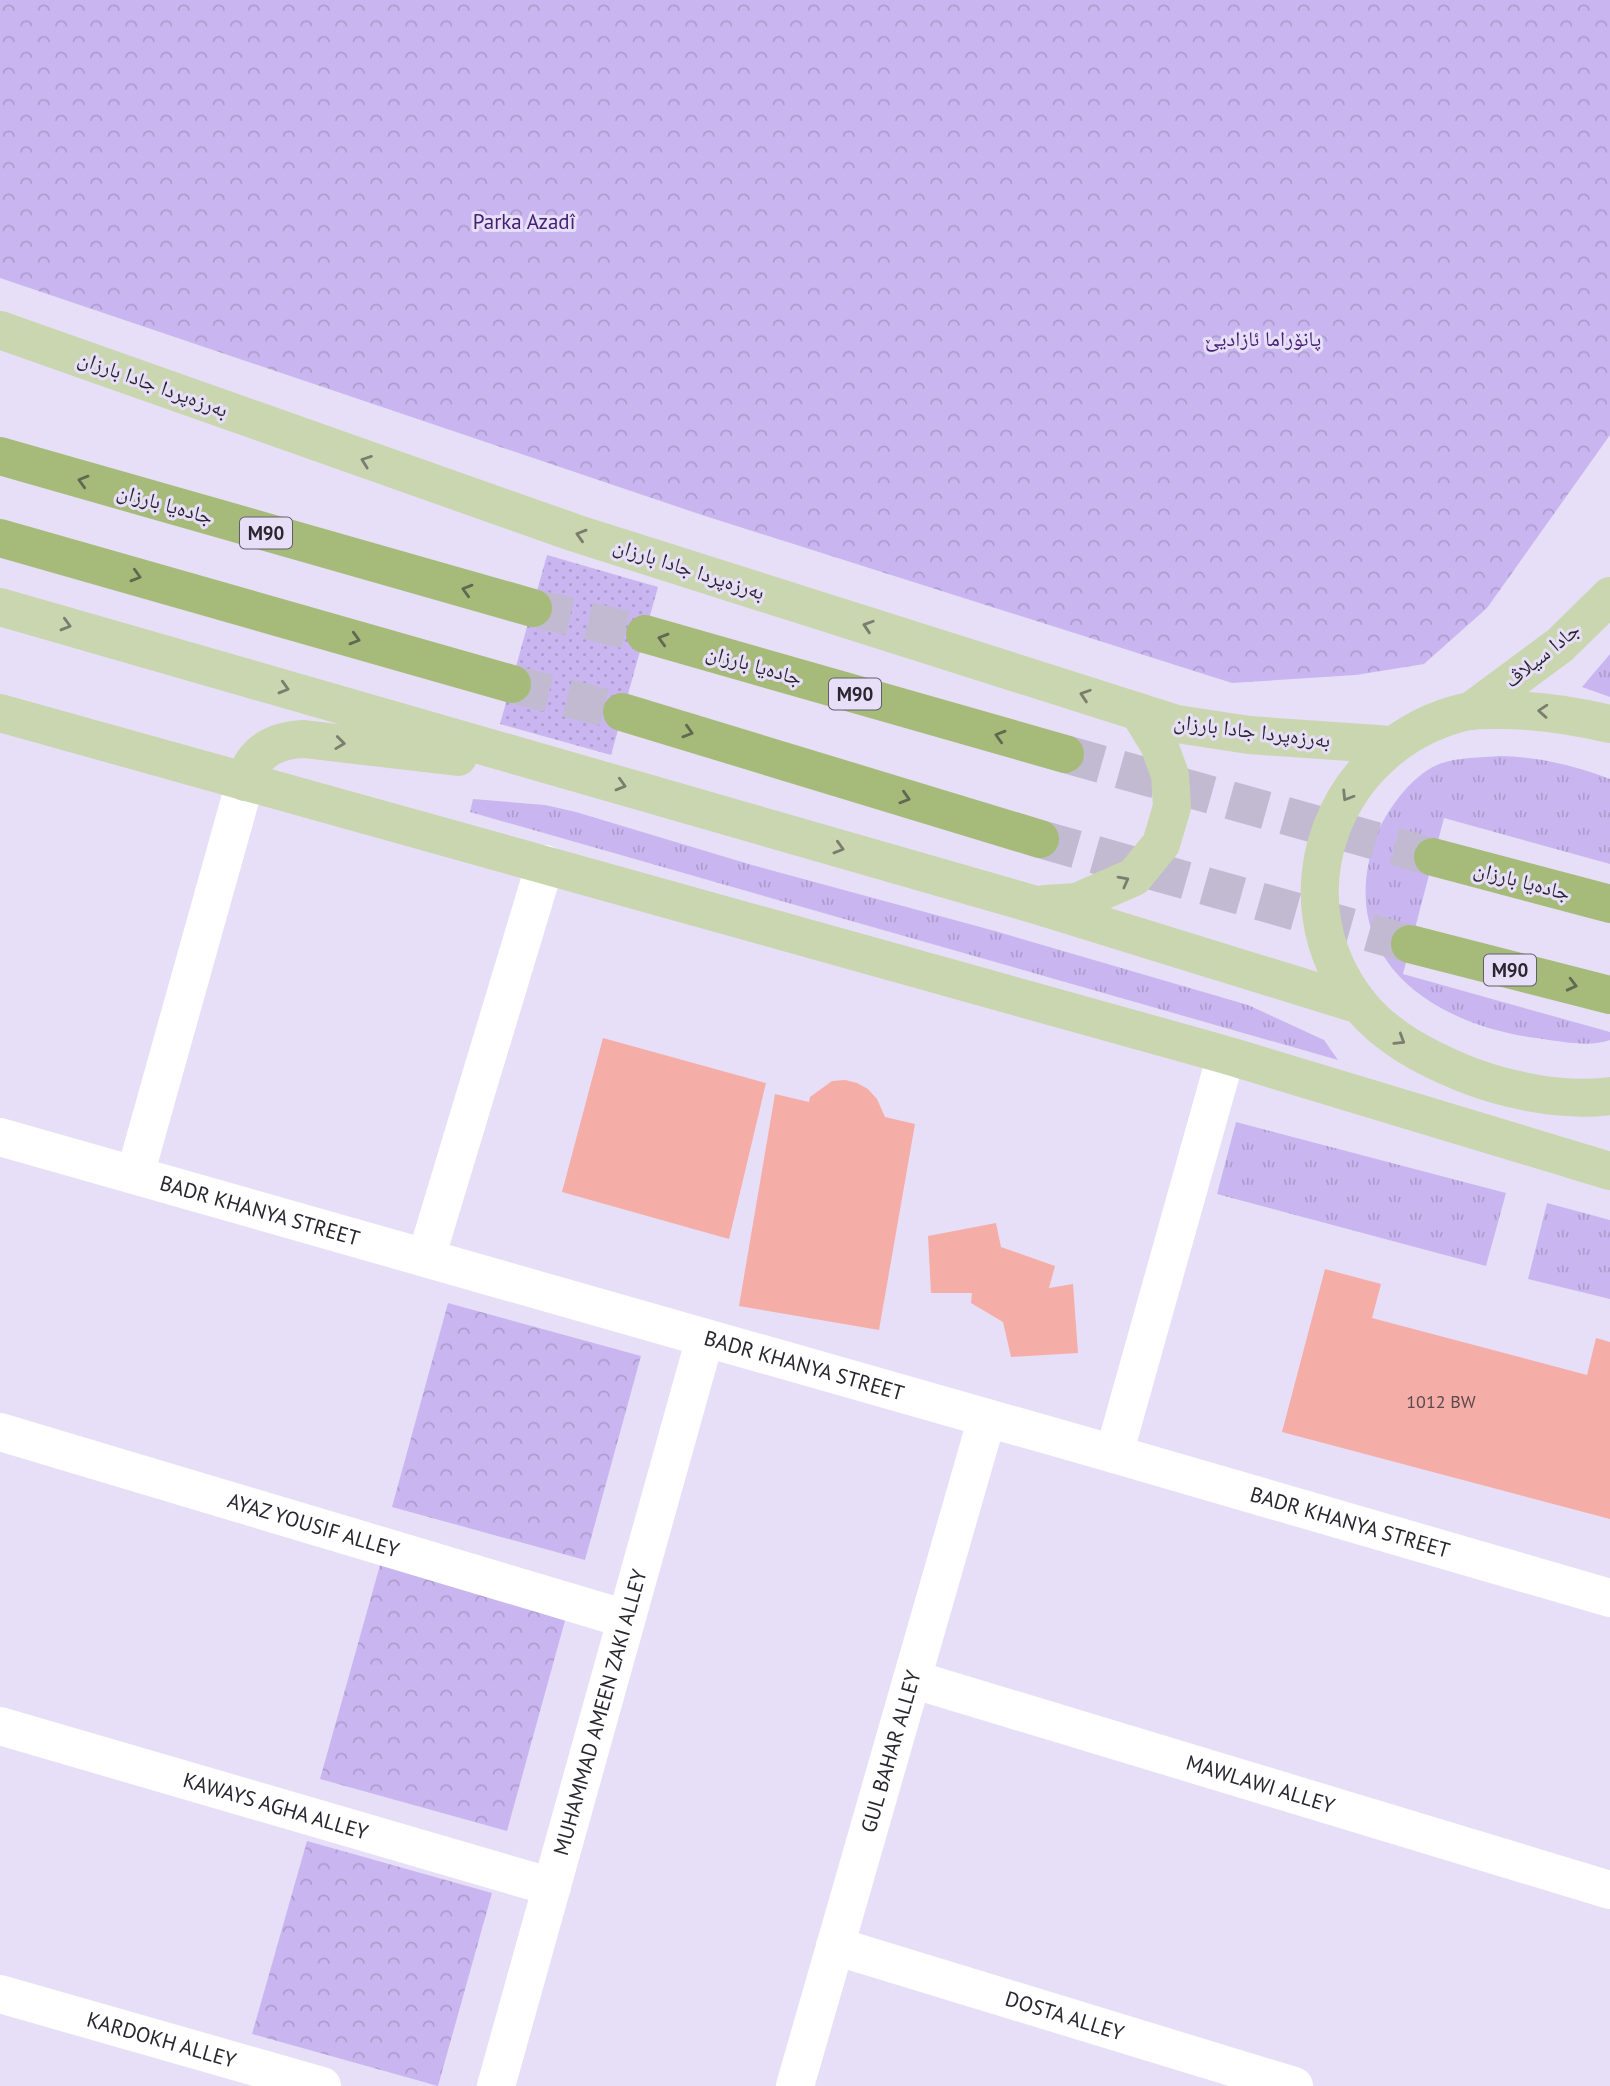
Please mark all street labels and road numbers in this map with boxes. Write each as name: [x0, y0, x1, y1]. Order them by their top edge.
street label: بەرزەپردا جادا بارزان: [75, 344, 232, 423]
street label: جادەیا بارزان: [114, 477, 216, 530]
road number: M90: [240, 518, 292, 548]
street label: بەرزەپردا جادا بارزان: [610, 531, 768, 606]
street label: جادا سیلاڤ: [1498, 616, 1585, 693]
street label: جادەیا بارزان: [703, 638, 805, 691]
road number: M90: [829, 678, 881, 709]
street label: بەرزەپردا جادا بارزان: [1172, 708, 1332, 754]
street label: جادەیا بارزان: [1471, 855, 1573, 906]
road number: M90: [1484, 954, 1536, 986]
street label: BADR KHANYA STREET: [157, 1169, 363, 1252]
street label: BADR KHANYA STREET: [701, 1324, 908, 1407]
street label: BADR KHANYA STREET: [1247, 1480, 1453, 1564]
street label: AYAZ YOUSIF ALLEY: [224, 1487, 403, 1564]
street label: MUHAMMAD AMEEN ZAKI ALLEY: [547, 1566, 653, 1858]
street label: GUL BAHAR ALLEY: [855, 1667, 927, 1836]
street label: MAWLAWI ALLEY: [1183, 1749, 1338, 1819]
street label: KAWAYS AGHA ALLEY: [180, 1766, 372, 1846]
street label: DOSTA ALLEY: [1002, 1985, 1128, 2046]
street label: KARDOKH ALLEY: [84, 2006, 240, 2074]

